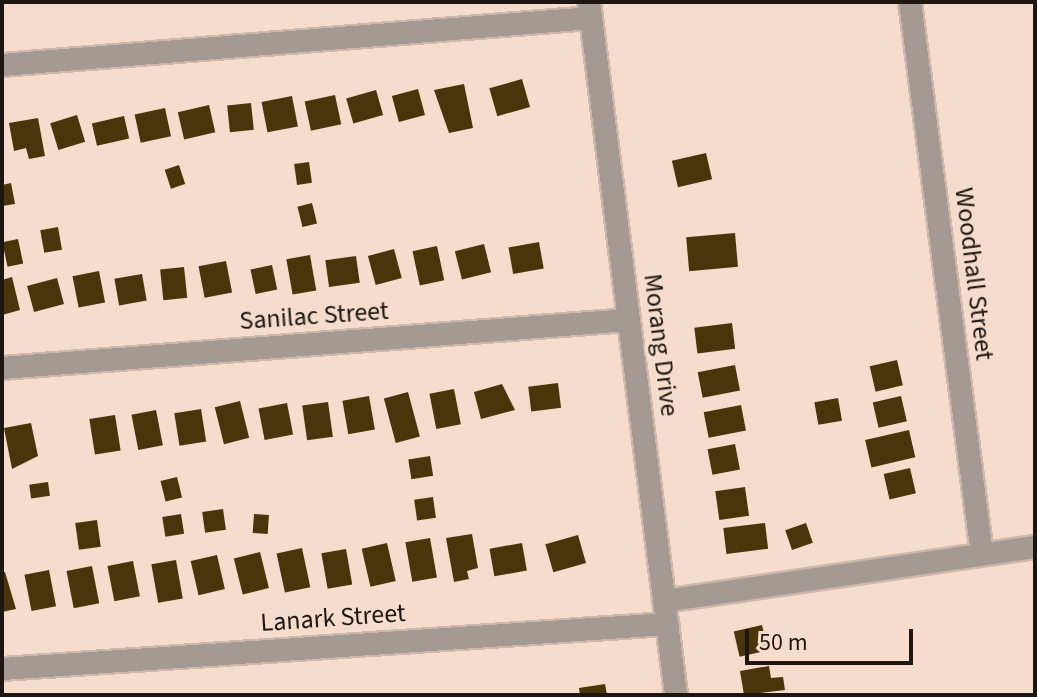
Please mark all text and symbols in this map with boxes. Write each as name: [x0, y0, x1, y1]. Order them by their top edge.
street label: Woodhall Street: [948, 186, 1000, 362]
street label: Morang Drive: [637, 272, 685, 418]
street label: Sanilac Street: [238, 295, 390, 337]
street label: Lanark Street: [259, 597, 407, 639]
scale bar: [749, 613, 917, 663]
text: 50 m: [759, 625, 808, 660]

